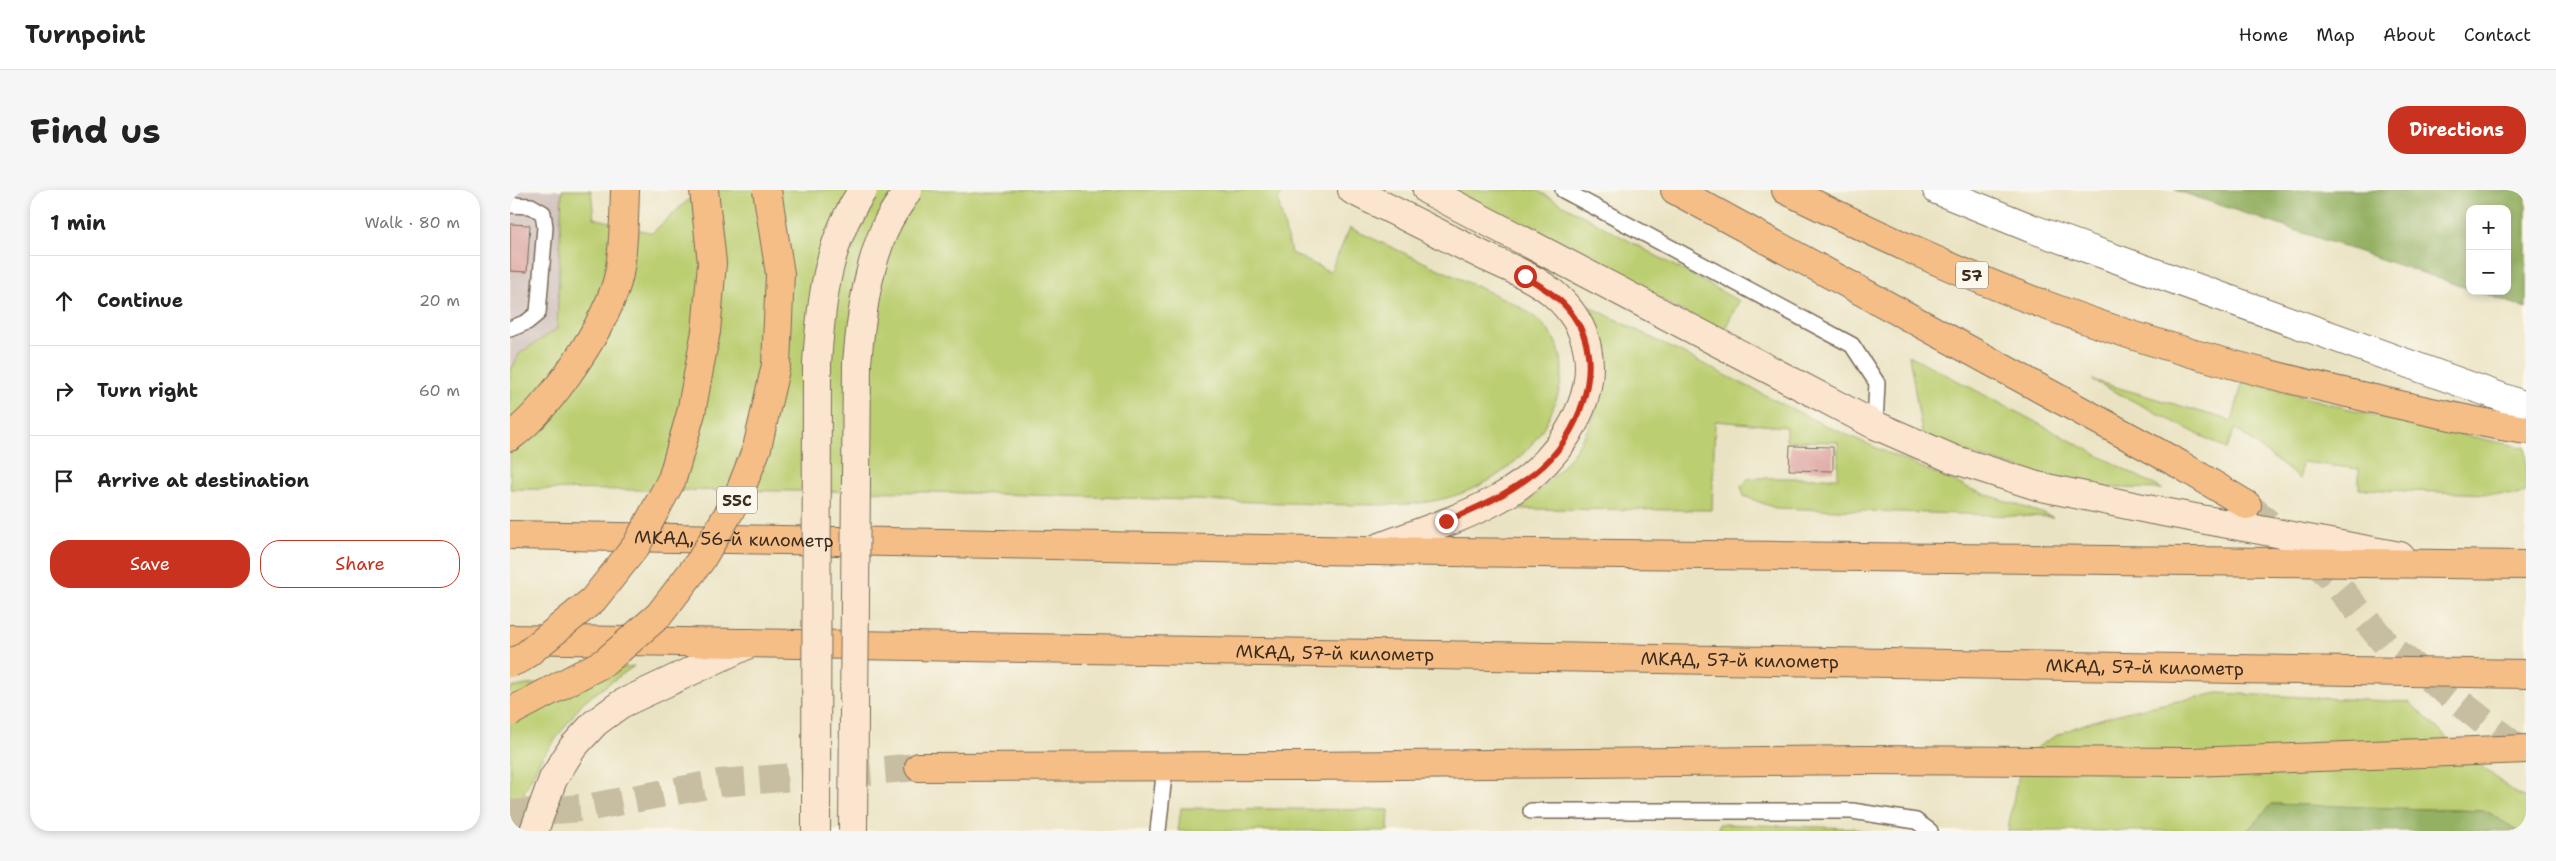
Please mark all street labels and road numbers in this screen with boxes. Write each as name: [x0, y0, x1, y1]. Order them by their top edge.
road number: 57: [1956, 262, 1988, 288]
road number: 55C: [717, 486, 757, 514]
street label: МКАД, 56-й километр: [634, 525, 834, 553]
street label: МКАД, 57-й километр: [1235, 640, 1434, 667]
street label: МКАД, 57-й километр: [1640, 647, 1839, 674]
street label: МКАД, 57-й километр: [2045, 654, 2244, 681]

